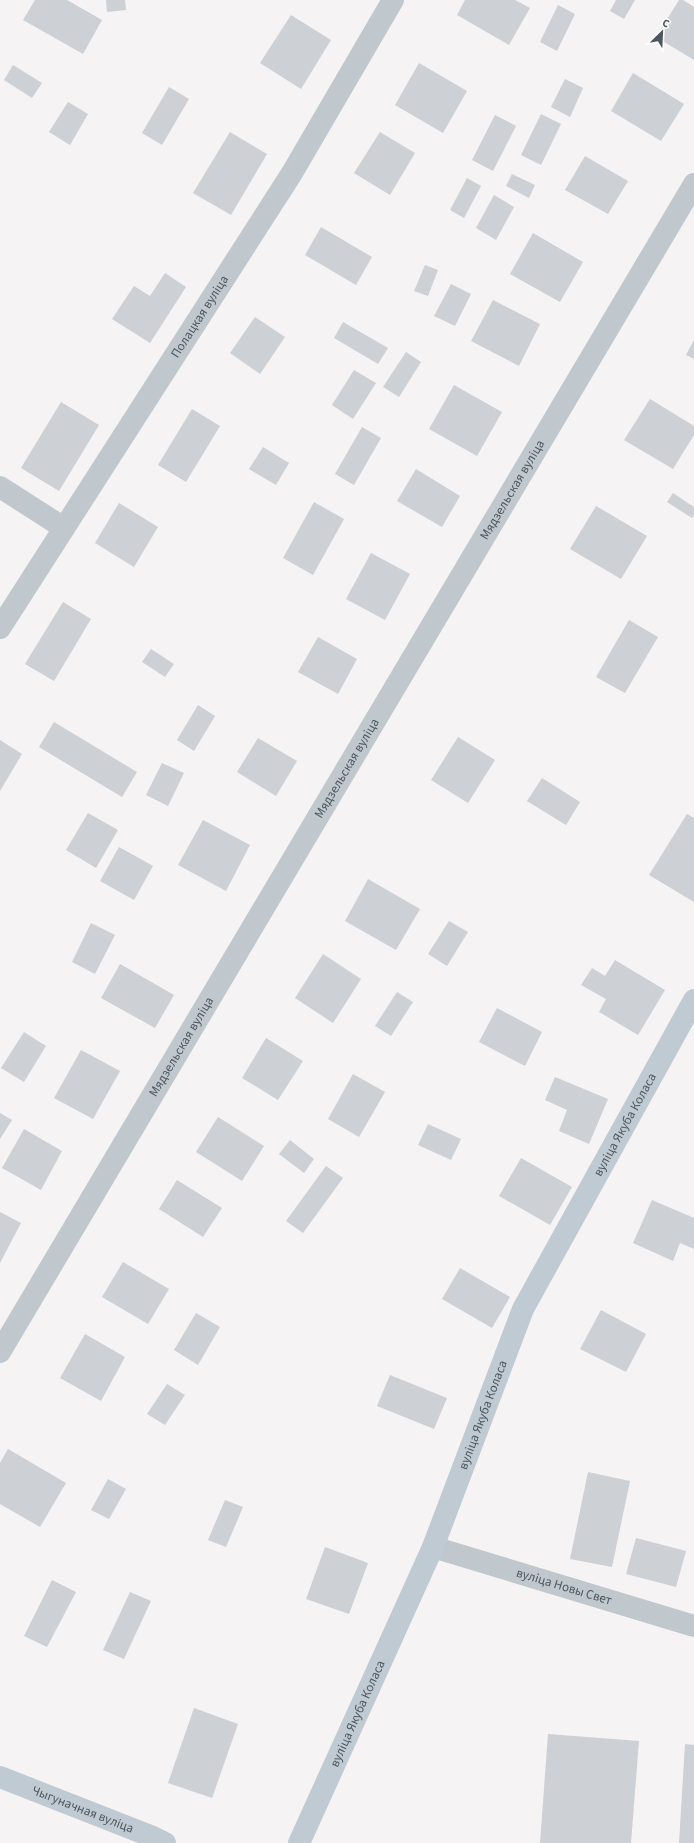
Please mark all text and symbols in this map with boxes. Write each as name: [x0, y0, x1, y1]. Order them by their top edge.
north arrow: [642, 12, 682, 52]
text: С: [660, 15, 672, 32]
street label: Полацкая вуліца: [167, 272, 233, 361]
street label: Мядзельская вуліца: [476, 436, 549, 543]
street label: Мядзельская вуліца: [310, 715, 384, 822]
street label: Мядзельская вуліца: [145, 993, 218, 1100]
street label: вуліца Якуба Коласа: [589, 1070, 661, 1180]
street label: вуліца Якуба Коласа: [454, 1358, 512, 1472]
street label: вуліца Новы Свет: [514, 1564, 614, 1610]
street label: вуліца Якуба Коласа: [326, 1657, 390, 1770]
street label: Чыгуначная вуліца: [29, 1781, 136, 1838]

